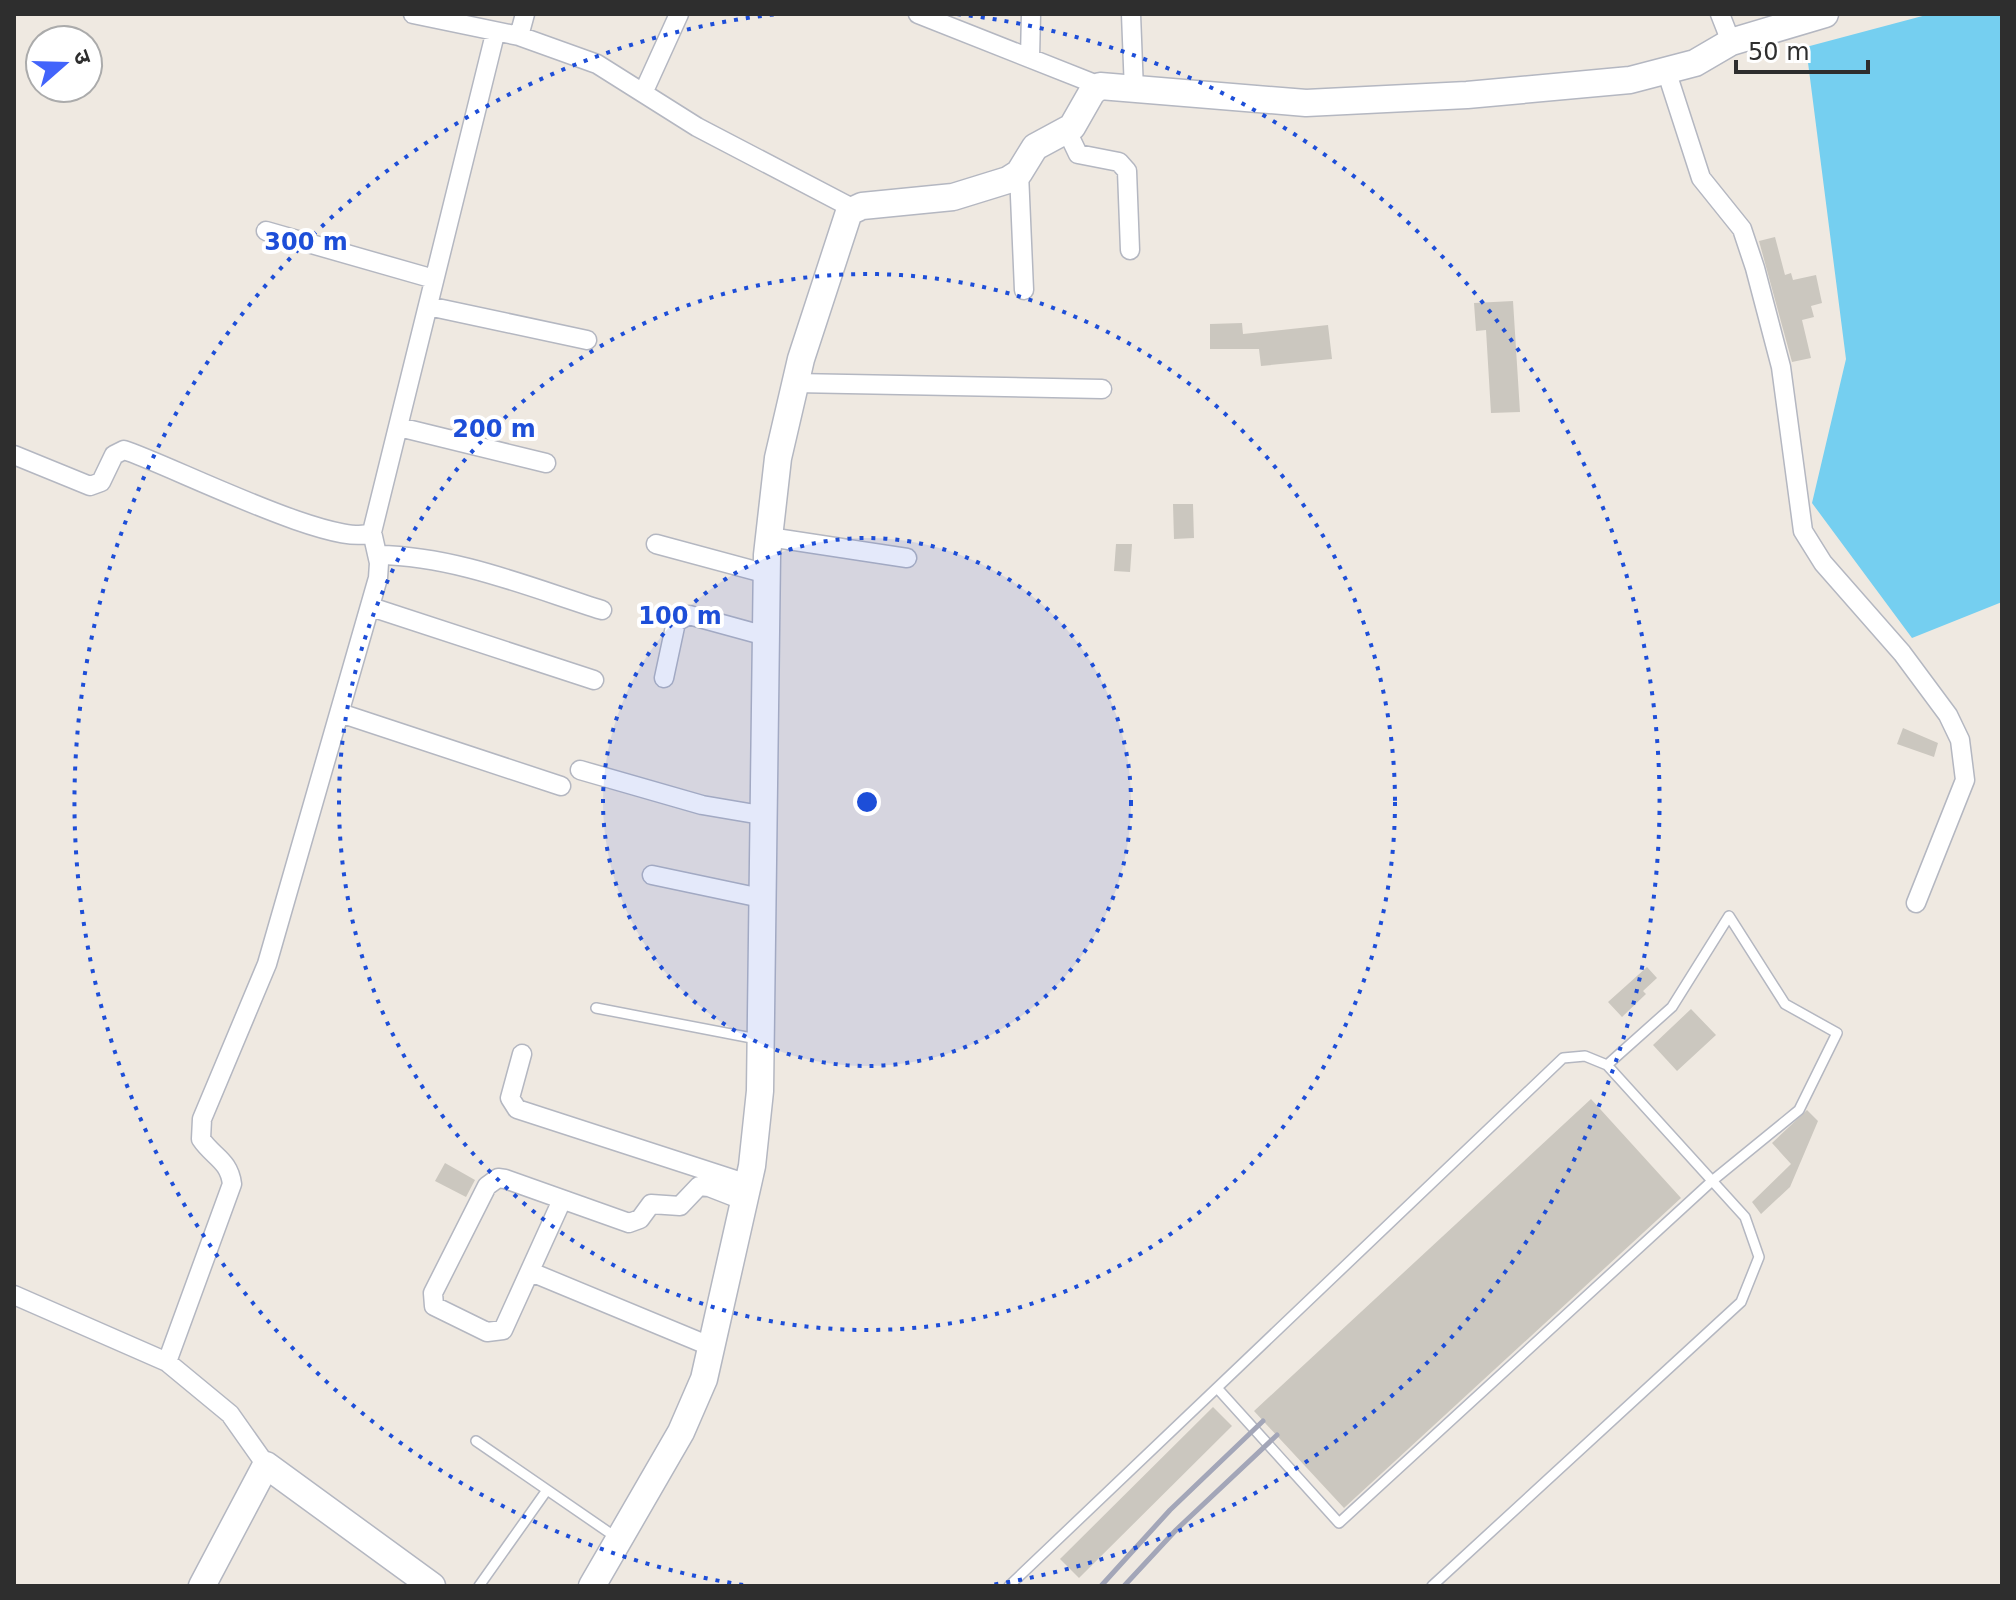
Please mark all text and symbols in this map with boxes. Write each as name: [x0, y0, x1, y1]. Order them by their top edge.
north arrow: [24, 24, 104, 104]
scale bar: [1736, 24, 1868, 74]
text: 50 m: [1748, 38, 1810, 66]
text: उ: [68, 47, 97, 69]
text: 300 m: [264, 228, 348, 256]
text: 200 m: [452, 415, 536, 443]
text: 100 m: [638, 602, 722, 630]
centre of rings: [853, 788, 881, 816]

